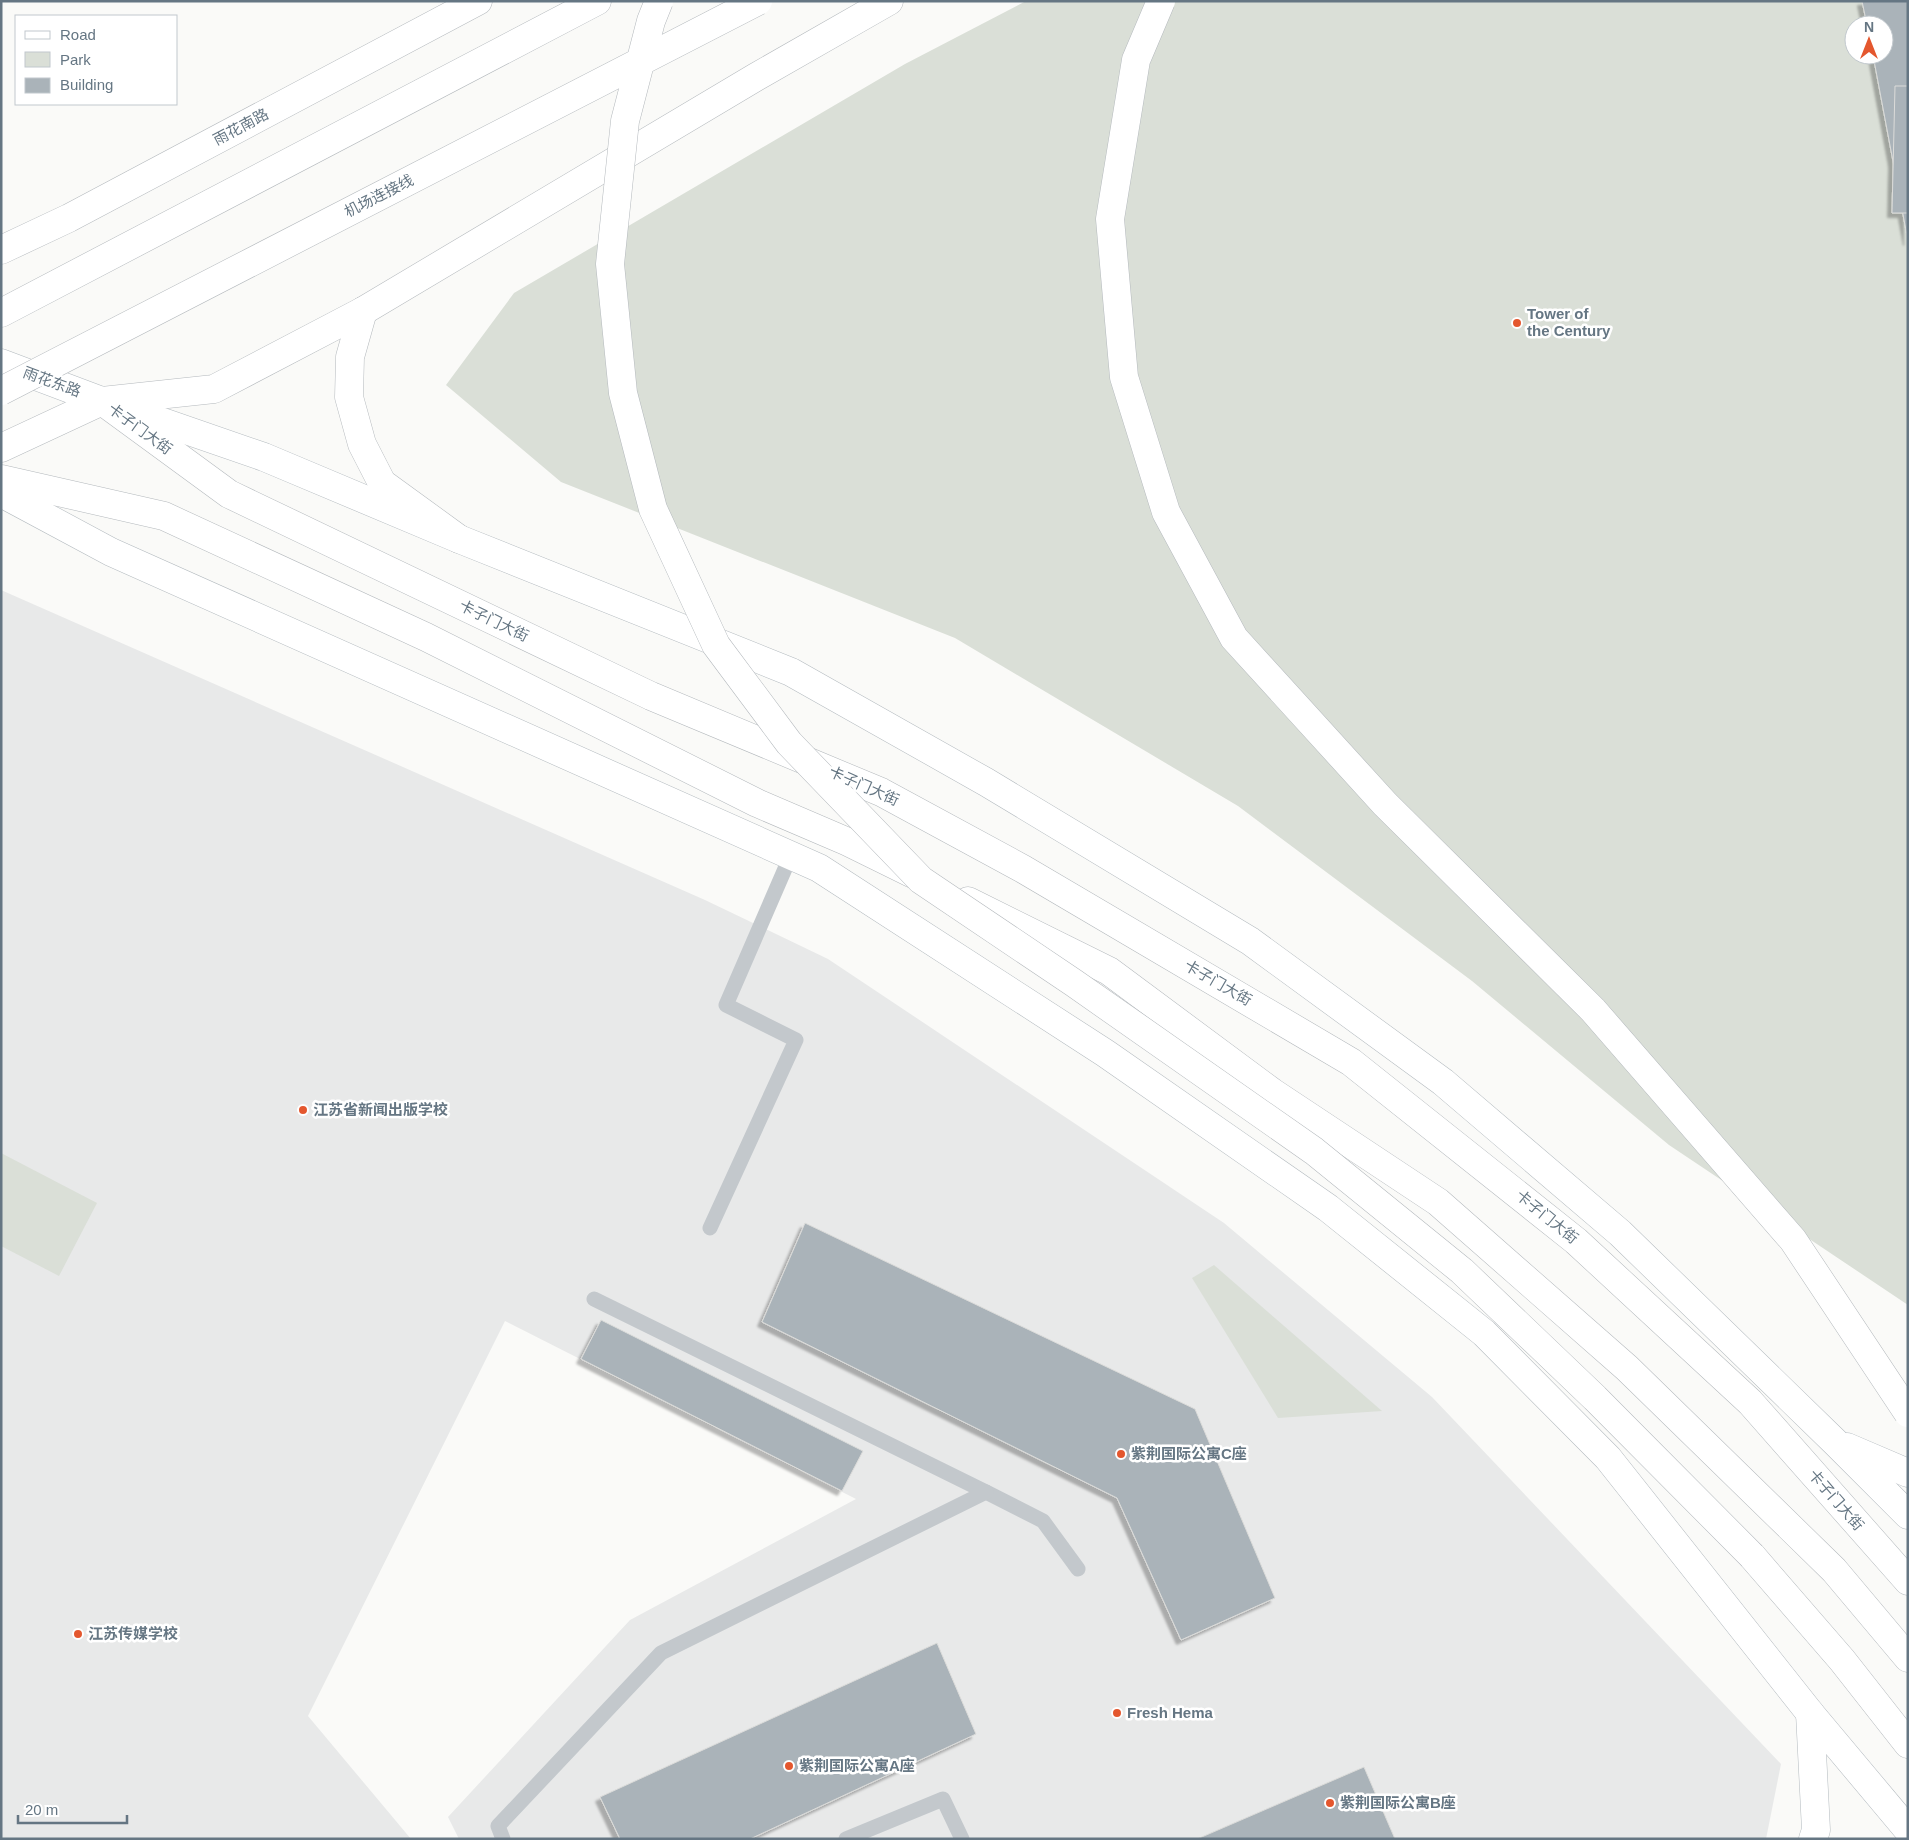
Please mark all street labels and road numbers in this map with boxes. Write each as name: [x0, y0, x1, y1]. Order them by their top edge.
street label: 雨花南路: [210, 105, 271, 148]
street label: 机场连接线: [341, 171, 416, 220]
street label: 雨花东路: [21, 363, 83, 400]
street label: 卡子门大街: [105, 400, 176, 458]
street label: 卡子门大街: [457, 596, 532, 645]
street label: 卡子门大街: [826, 763, 902, 809]
street label: 卡子门大街: [1182, 956, 1255, 1009]
street label: 卡子门大街: [1513, 1186, 1582, 1247]
street label: 卡子门大街: [1805, 1466, 1867, 1534]

